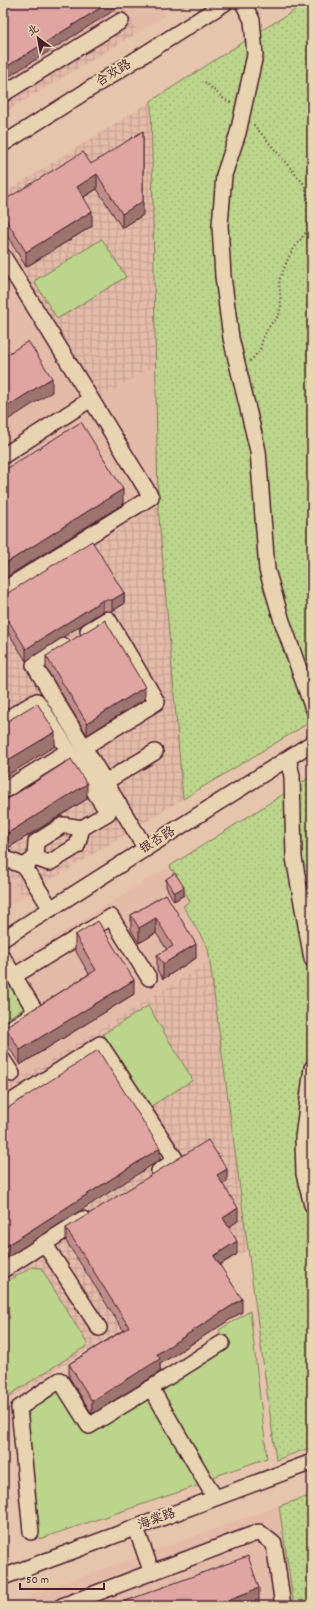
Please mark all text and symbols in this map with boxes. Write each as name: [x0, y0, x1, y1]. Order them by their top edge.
north arrow: [18, 18, 58, 58]
text: 北: [25, 22, 43, 41]
street label: 合欢路: [92, 56, 136, 92]
street label: 银杏路: [136, 823, 180, 859]
street label: 海棠路: [135, 1504, 179, 1536]
scale bar: [20, 1565, 104, 1591]
text: 50 m: [26, 1572, 49, 1589]

